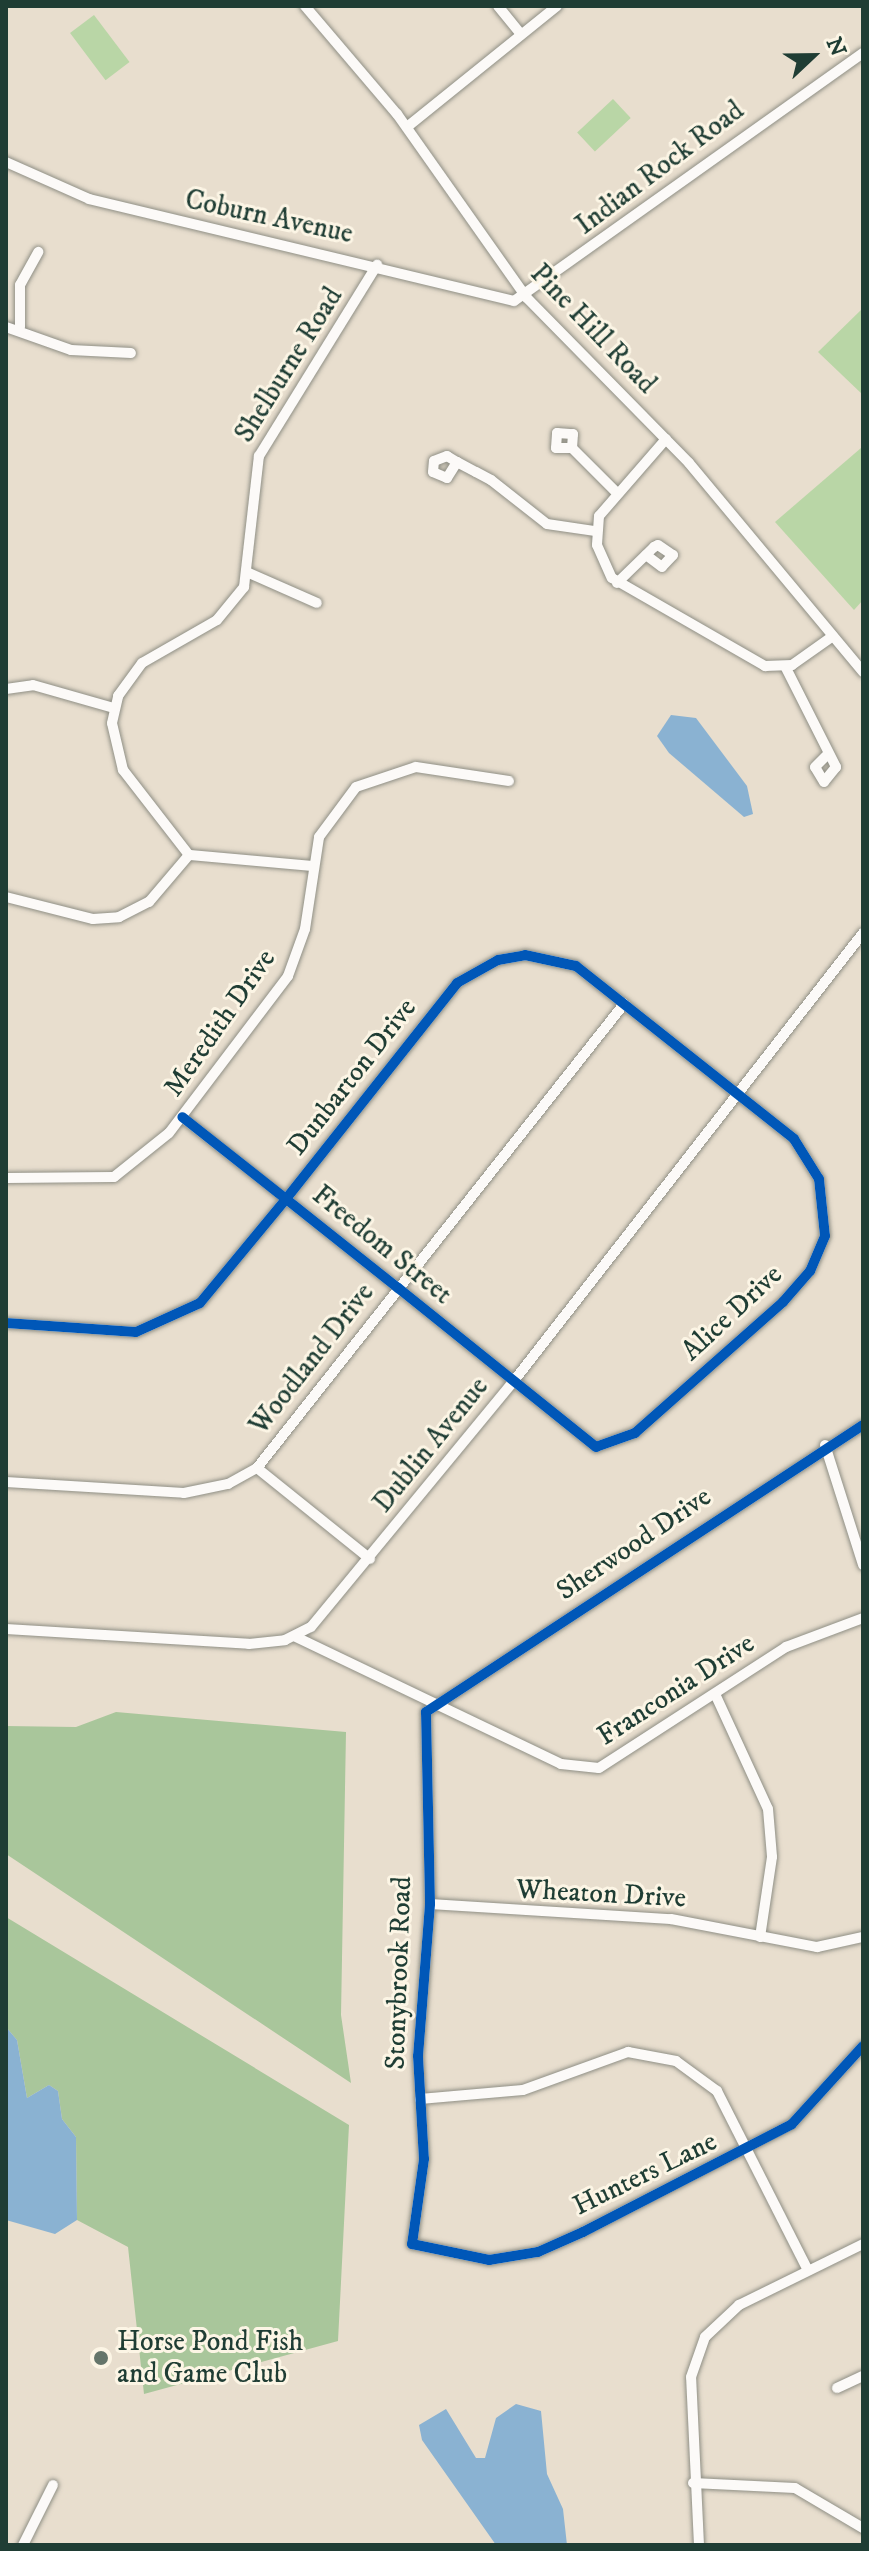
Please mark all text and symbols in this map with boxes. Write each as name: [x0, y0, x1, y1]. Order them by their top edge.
north arrow: [773, 16, 853, 96]
text: N: [820, 33, 852, 60]
street label: Indian Rock Road: [569, 94, 751, 242]
street label: Coburn Avenue: [182, 183, 356, 251]
street label: Pine Hill Road: [523, 257, 663, 401]
street label: Shelburne Road: [228, 281, 350, 449]
street label: Meredith Drive: [157, 943, 283, 1103]
street label: Dunbarton Drive: [280, 992, 424, 1162]
street label: Freedom Street: [305, 1178, 459, 1312]
street label: Alice Drive: [675, 1258, 789, 1368]
street label: Woodland Drive: [243, 1277, 381, 1441]
street label: Dublin Avenue: [366, 1371, 496, 1519]
street label: Sherwood Drive: [550, 1480, 718, 1608]
street label: Franconia Drive: [591, 1627, 761, 1753]
street label: Wheaton Drive: [515, 1873, 687, 1915]
street label: Stonybrook Road: [379, 1876, 419, 2070]
street label: Hunters Lane: [568, 2125, 722, 2223]
place label: Horse Pond Fish and Game Club: [117, 2325, 303, 2391]
marker: Horse Pond Fish and Game Club: [92, 2349, 110, 2367]

